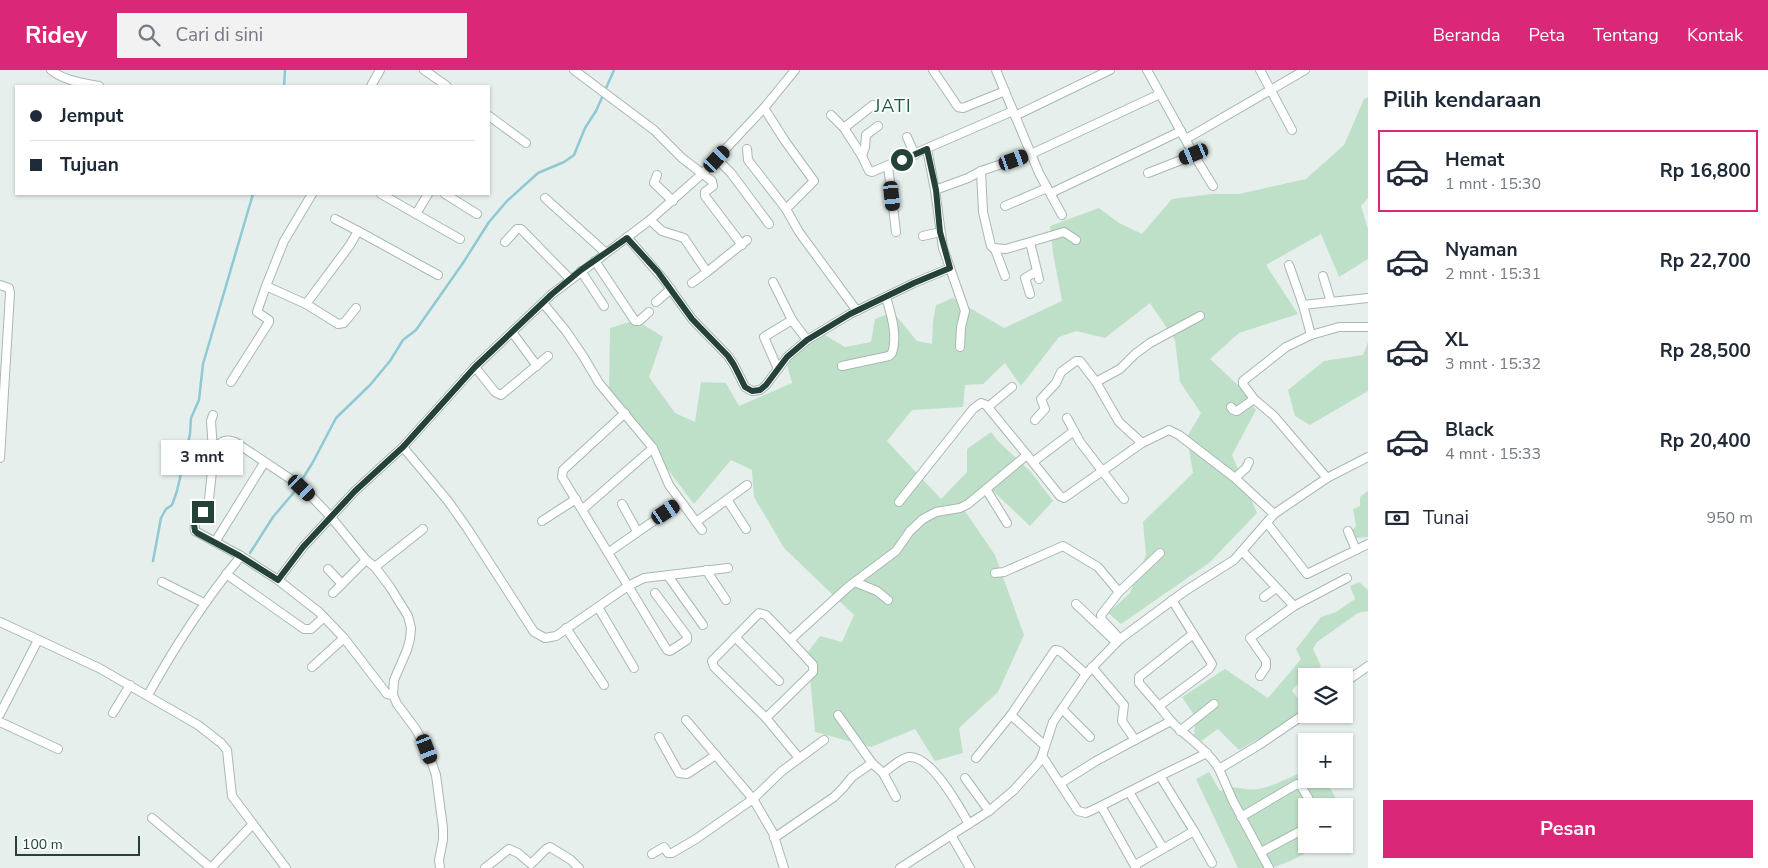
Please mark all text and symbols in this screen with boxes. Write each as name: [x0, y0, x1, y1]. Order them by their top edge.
search box: [117, 13, 467, 58]
text: Ridey: [25, 19, 87, 51]
icon: search: [135, 21, 163, 49]
text: Cari di sini: [175, 22, 263, 48]
text: Beranda: [1433, 23, 1501, 47]
text: Peta: [1529, 23, 1565, 47]
text: Tentang: [1593, 23, 1659, 47]
text: Kontak: [1687, 23, 1743, 47]
text: Pilih kendaraan: [1383, 85, 1541, 115]
district label: JATI: [873, 94, 912, 118]
text: Jemput: [60, 103, 123, 129]
car: [1177, 141, 1210, 167]
car: [701, 143, 732, 175]
text: Hemat: [1445, 147, 1504, 173]
car: [997, 148, 1030, 172]
route start: [891, 149, 913, 171]
icon: car: [1385, 149, 1430, 194]
text: Tujuan: [60, 152, 119, 178]
text: Rp 16,800: [1660, 158, 1751, 184]
text: 1 mnt · 15:30: [1445, 173, 1541, 195]
car: [882, 180, 901, 212]
text: Nyaman: [1445, 237, 1518, 263]
icon: car: [1385, 239, 1430, 284]
text: Rp 22,700: [1660, 248, 1751, 274]
text: 2 mnt · 15:31: [1445, 263, 1541, 285]
text: XL: [1445, 327, 1468, 353]
icon: car: [1385, 329, 1430, 374]
text: Rp 28,500: [1660, 338, 1751, 364]
text: 3 mnt · 15:32: [1445, 353, 1541, 375]
text: Black: [1445, 417, 1494, 443]
icon: car: [1385, 419, 1430, 464]
text: Rp 20,400: [1660, 428, 1751, 454]
callout: 3 mnt: [162, 440, 244, 474]
text: 4 mnt · 15:33: [1445, 443, 1541, 465]
text: 3 mnt: [180, 446, 224, 468]
car: [285, 472, 318, 504]
car: [649, 497, 682, 527]
route end: [192, 501, 214, 523]
icon: cash: [1383, 504, 1411, 532]
text: Tunai: [1423, 505, 1469, 531]
text: 950 m: [1706, 507, 1753, 529]
map controls: [1298, 668, 1353, 853]
button: layers: [1298, 668, 1353, 723]
car: [414, 732, 439, 766]
button: +: [1298, 733, 1353, 788]
button: −: [1298, 798, 1353, 853]
button: Pesan: [1383, 800, 1753, 858]
scale bar: [15, 833, 140, 856]
text: 100 m: [22, 835, 63, 854]

